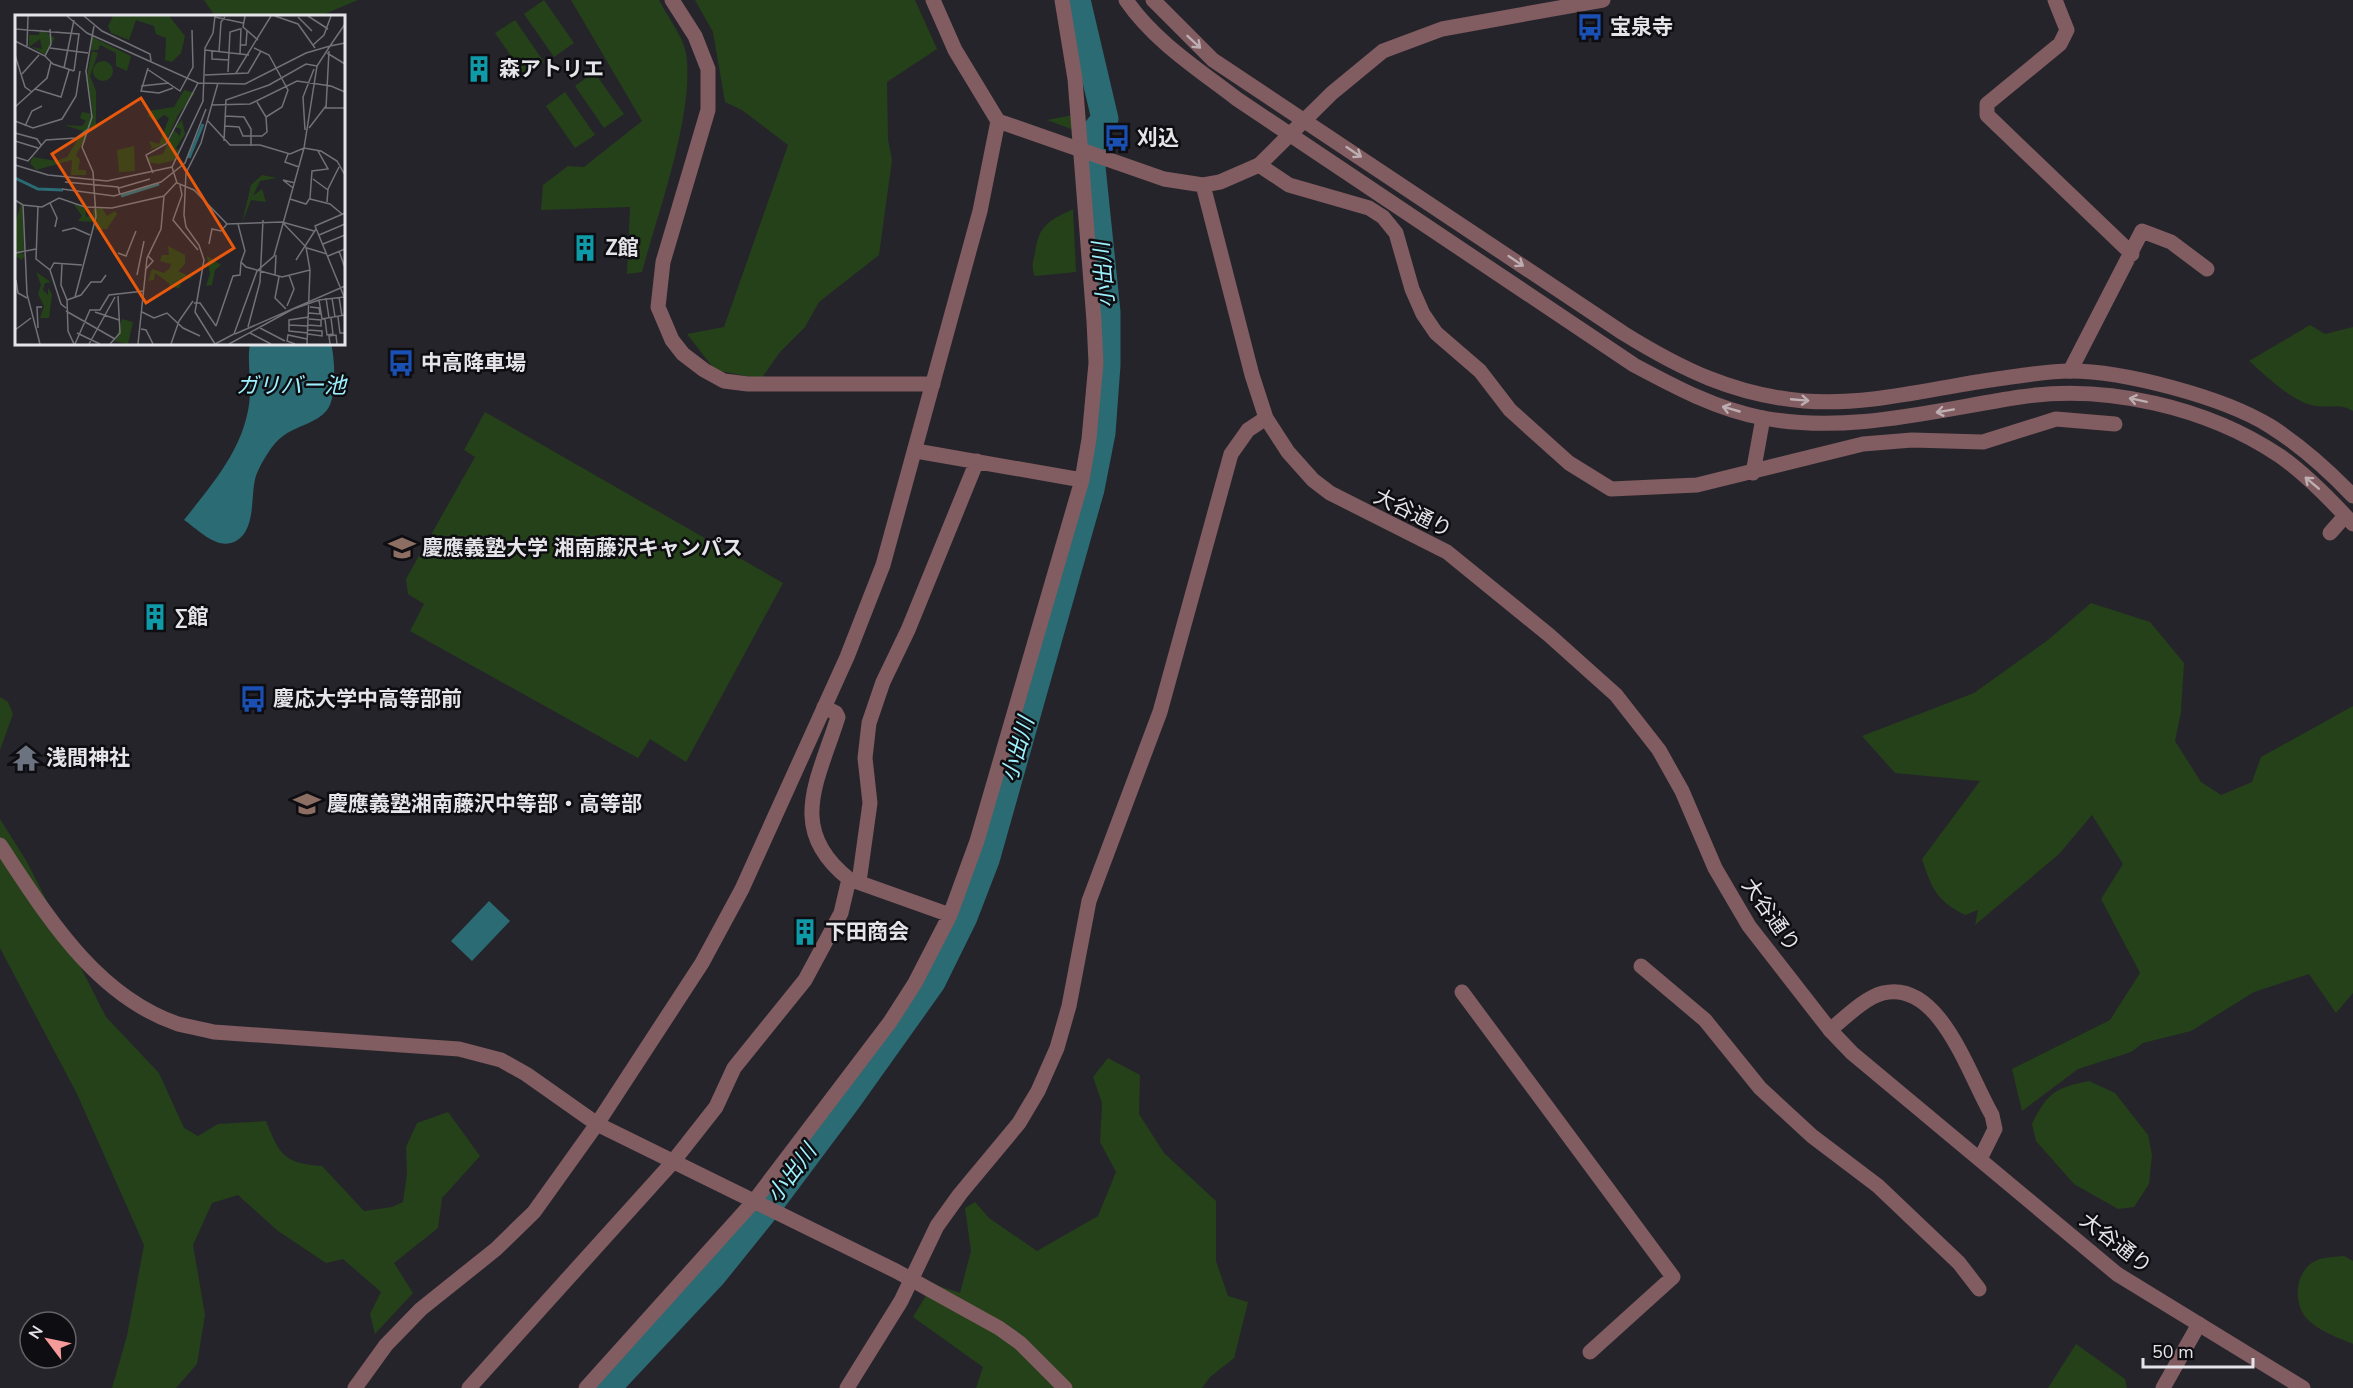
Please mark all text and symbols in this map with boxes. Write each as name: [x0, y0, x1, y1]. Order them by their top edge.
bus stop icon: 宝泉寺: [1575, 12, 1605, 42]
place label: 宝泉寺: [1610, 13, 1673, 41]
inset map: [15, 15, 345, 345]
one-way arrow: [1186, 35, 1201, 49]
building icon: 森アトリエ: [464, 54, 494, 84]
place label: 森アトリエ: [499, 55, 604, 83]
bus stop icon: 刈込: [1102, 123, 1132, 153]
place label: 刈込: [1137, 124, 1179, 152]
one-way arrow: [1345, 146, 1362, 158]
building icon: Ζ館: [570, 233, 600, 263]
place label: Ζ館: [605, 234, 639, 262]
water label: 小出川: [1086, 239, 1122, 309]
one-way arrow: [1507, 255, 1524, 267]
bus stop icon: 中高降車場: [386, 348, 416, 378]
place label: 中高降車場: [421, 349, 526, 377]
water label: ガリバー池: [236, 371, 348, 401]
one-way arrow: [2128, 394, 2148, 405]
one-way arrow: [1790, 395, 1809, 406]
one-way arrow: [1722, 402, 1741, 414]
one-way arrow: [1935, 406, 1955, 417]
one-way arrow: [2304, 476, 2320, 489]
street label: 大谷通り: [1369, 482, 1457, 544]
school or university icon: 慶應義塾大学 湘南藤沢キャンパス: [387, 533, 417, 563]
place label: 慶應義塾大学 湘南藤沢キャンパス: [422, 534, 743, 562]
building icon: Σ館: [140, 602, 170, 632]
place label: Σ館: [175, 603, 209, 631]
bus stop icon: 慶応大学中高等部前: [238, 684, 268, 714]
place label: 慶応大学中高等部前: [273, 685, 462, 713]
water label: 小出川: [994, 712, 1042, 785]
temple icon: 浅間神社: [11, 743, 41, 773]
place label: 浅間神社: [46, 744, 130, 772]
school or university icon: 慶應義塾湘南藤沢中等部・高等部: [292, 789, 322, 819]
place label: 慶應義塾湘南藤沢中等部・高等部: [327, 790, 642, 818]
street label: 大谷通り: [1735, 873, 1807, 957]
building icon: 下田商会: [790, 917, 820, 947]
place label: 下田商会: [825, 918, 909, 946]
water label: 小出川: [760, 1137, 825, 1209]
street label: 大谷通り: [2074, 1206, 2158, 1280]
north arrow: [18, 1310, 78, 1370]
text: N: [24, 1322, 49, 1343]
scale bar: [2143, 1331, 2252, 1369]
text: 50 m: [2152, 1340, 2194, 1364]

